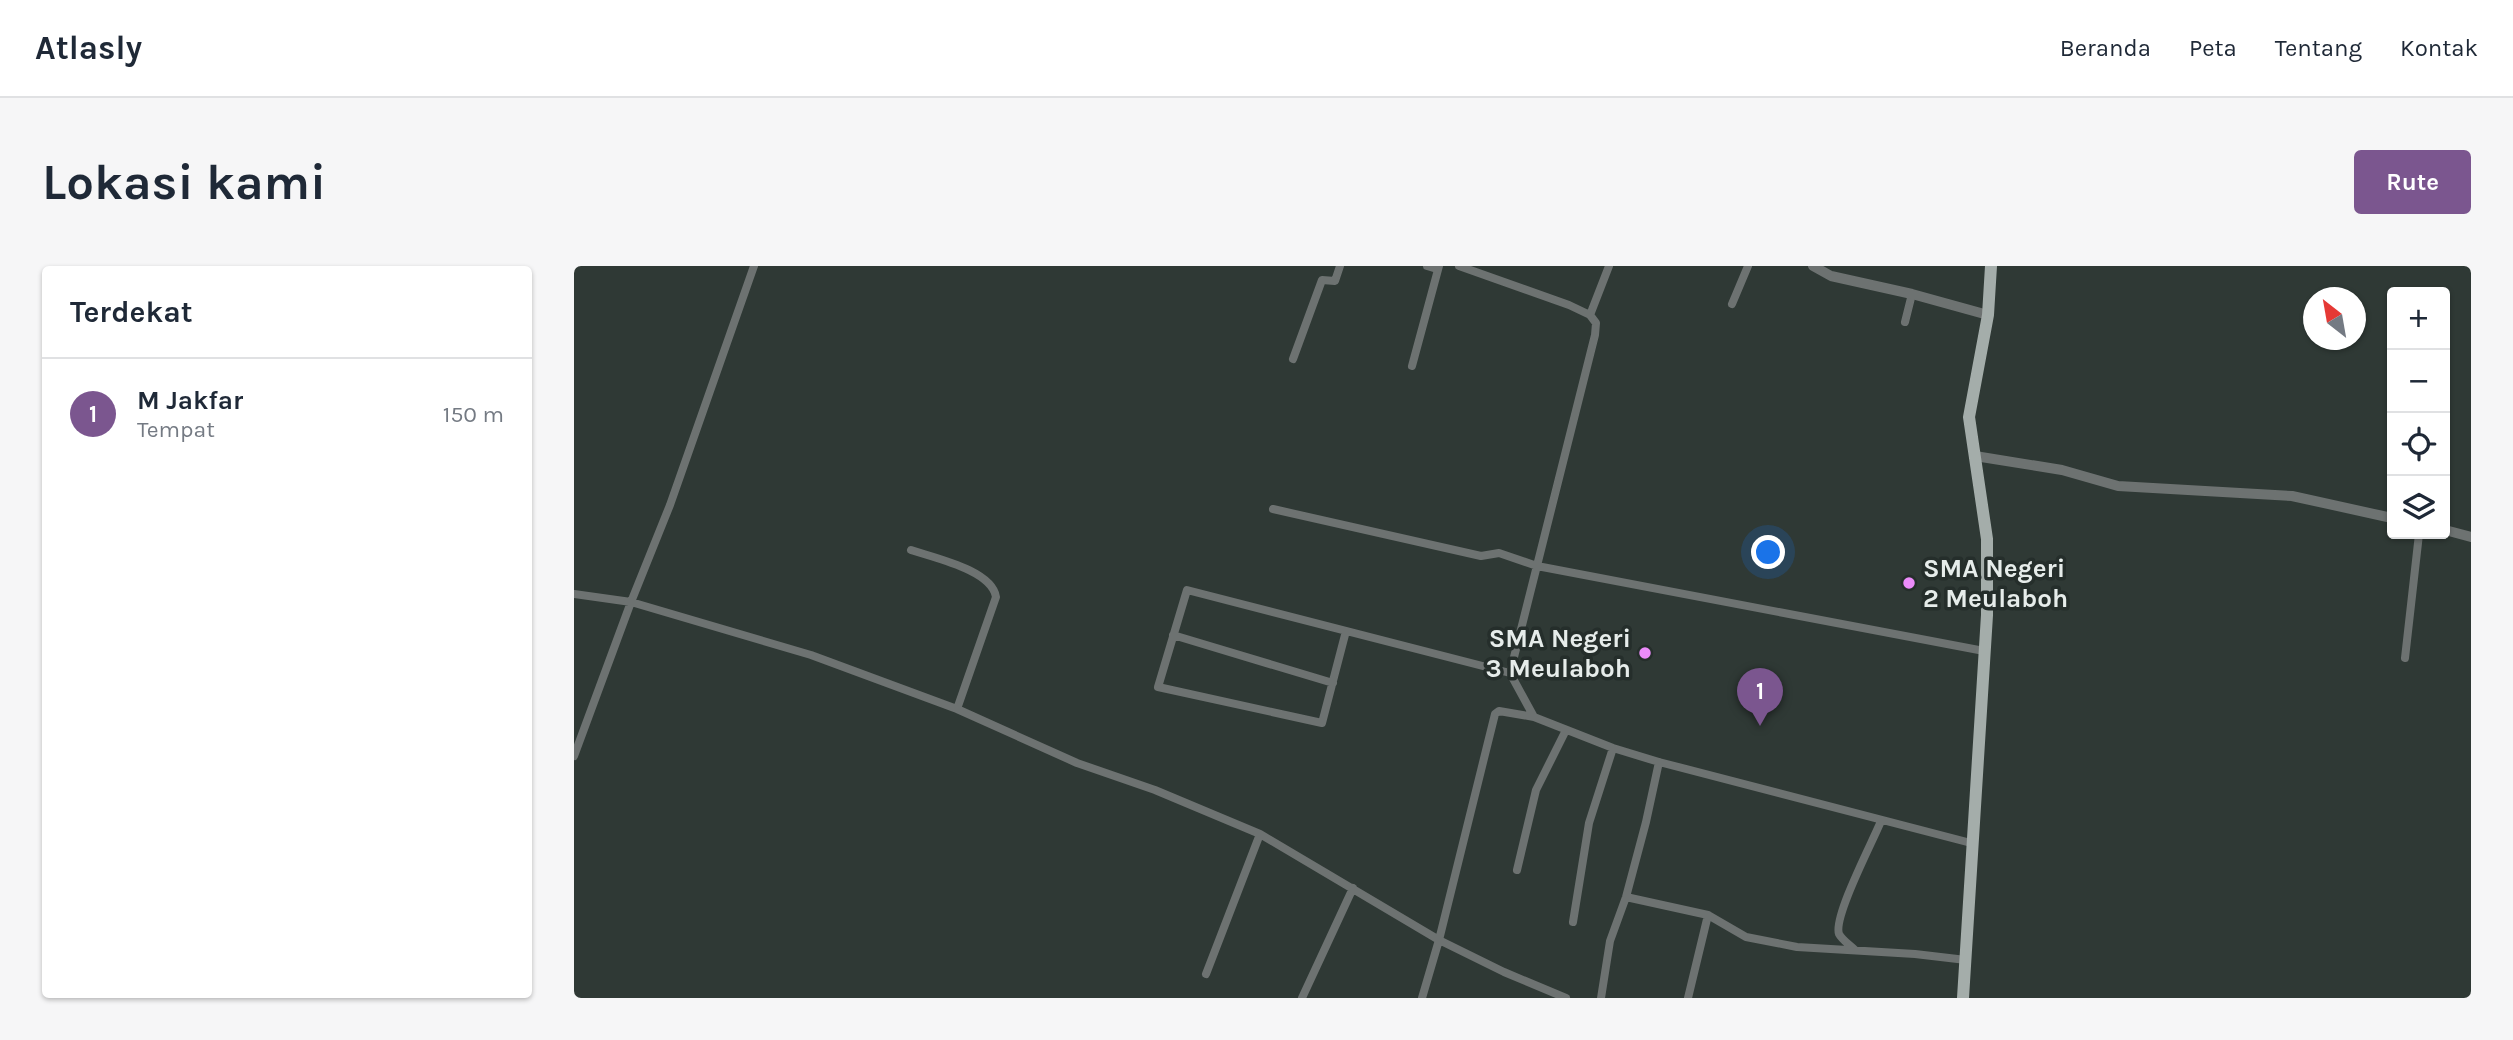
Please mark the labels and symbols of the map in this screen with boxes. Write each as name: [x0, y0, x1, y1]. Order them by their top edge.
north arrow: [2303, 287, 2366, 350]
your location: [1751, 535, 1785, 569]
place label: SMA Negeri 2 Meulaboh: [1923, 553, 2068, 614]
marker: SMA Negeri 2 Meulaboh: [1901, 575, 1917, 591]
place label: SMA Negeri 3 Meulaboh: [1485, 623, 1631, 684]
marker: SMA Negeri 3 Meulaboh: [1637, 645, 1653, 661]
pin: 1: [1737, 668, 1783, 726]

